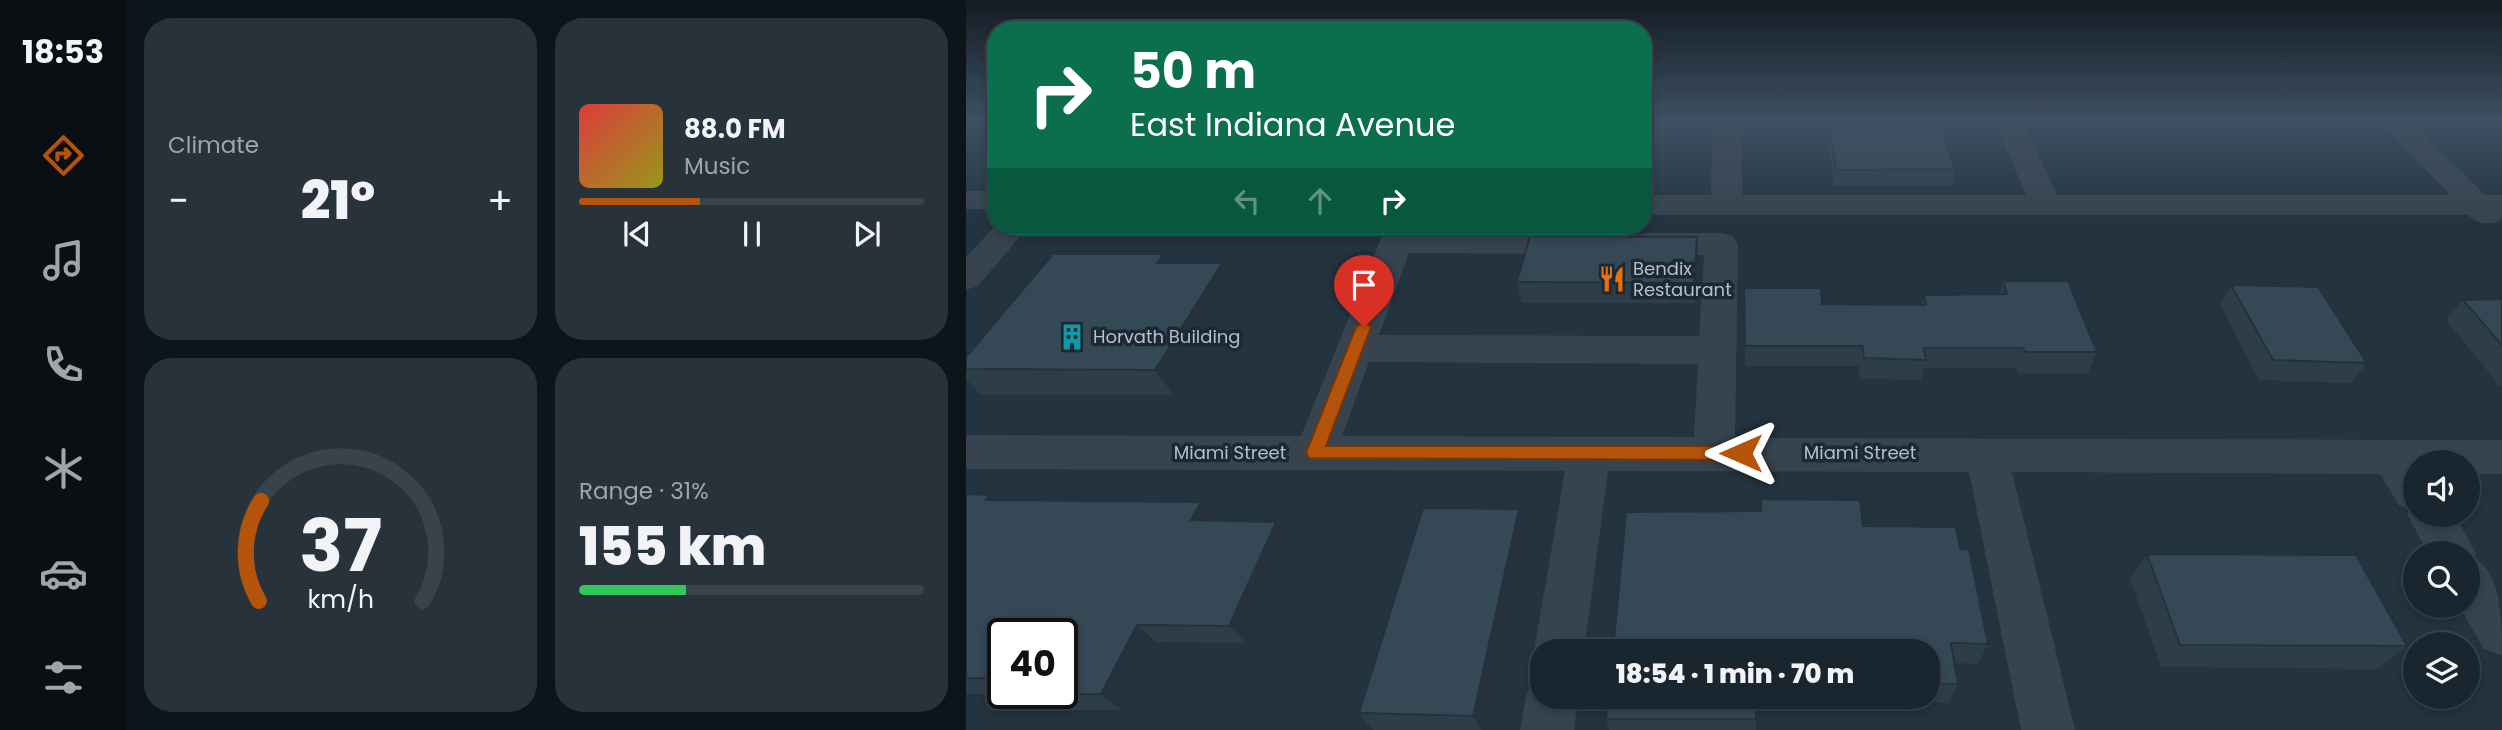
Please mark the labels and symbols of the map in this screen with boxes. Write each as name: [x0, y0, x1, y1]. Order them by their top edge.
pin: [1334, 255, 1394, 327]
place label: Bendix Restaurant: [1633, 256, 1732, 302]
restaurant icon: Bendix Restaurant: [1597, 264, 1627, 294]
building icon: Horvath Building: [1057, 322, 1087, 352]
place label: Horvath Building: [1093, 324, 1241, 349]
position arrow: [1704, 416, 1778, 490]
street label: Miami Street: [1174, 440, 1286, 465]
street label: Miami Street: [1804, 440, 1916, 465]
speed limit sign: 40: [987, 618, 1078, 709]

